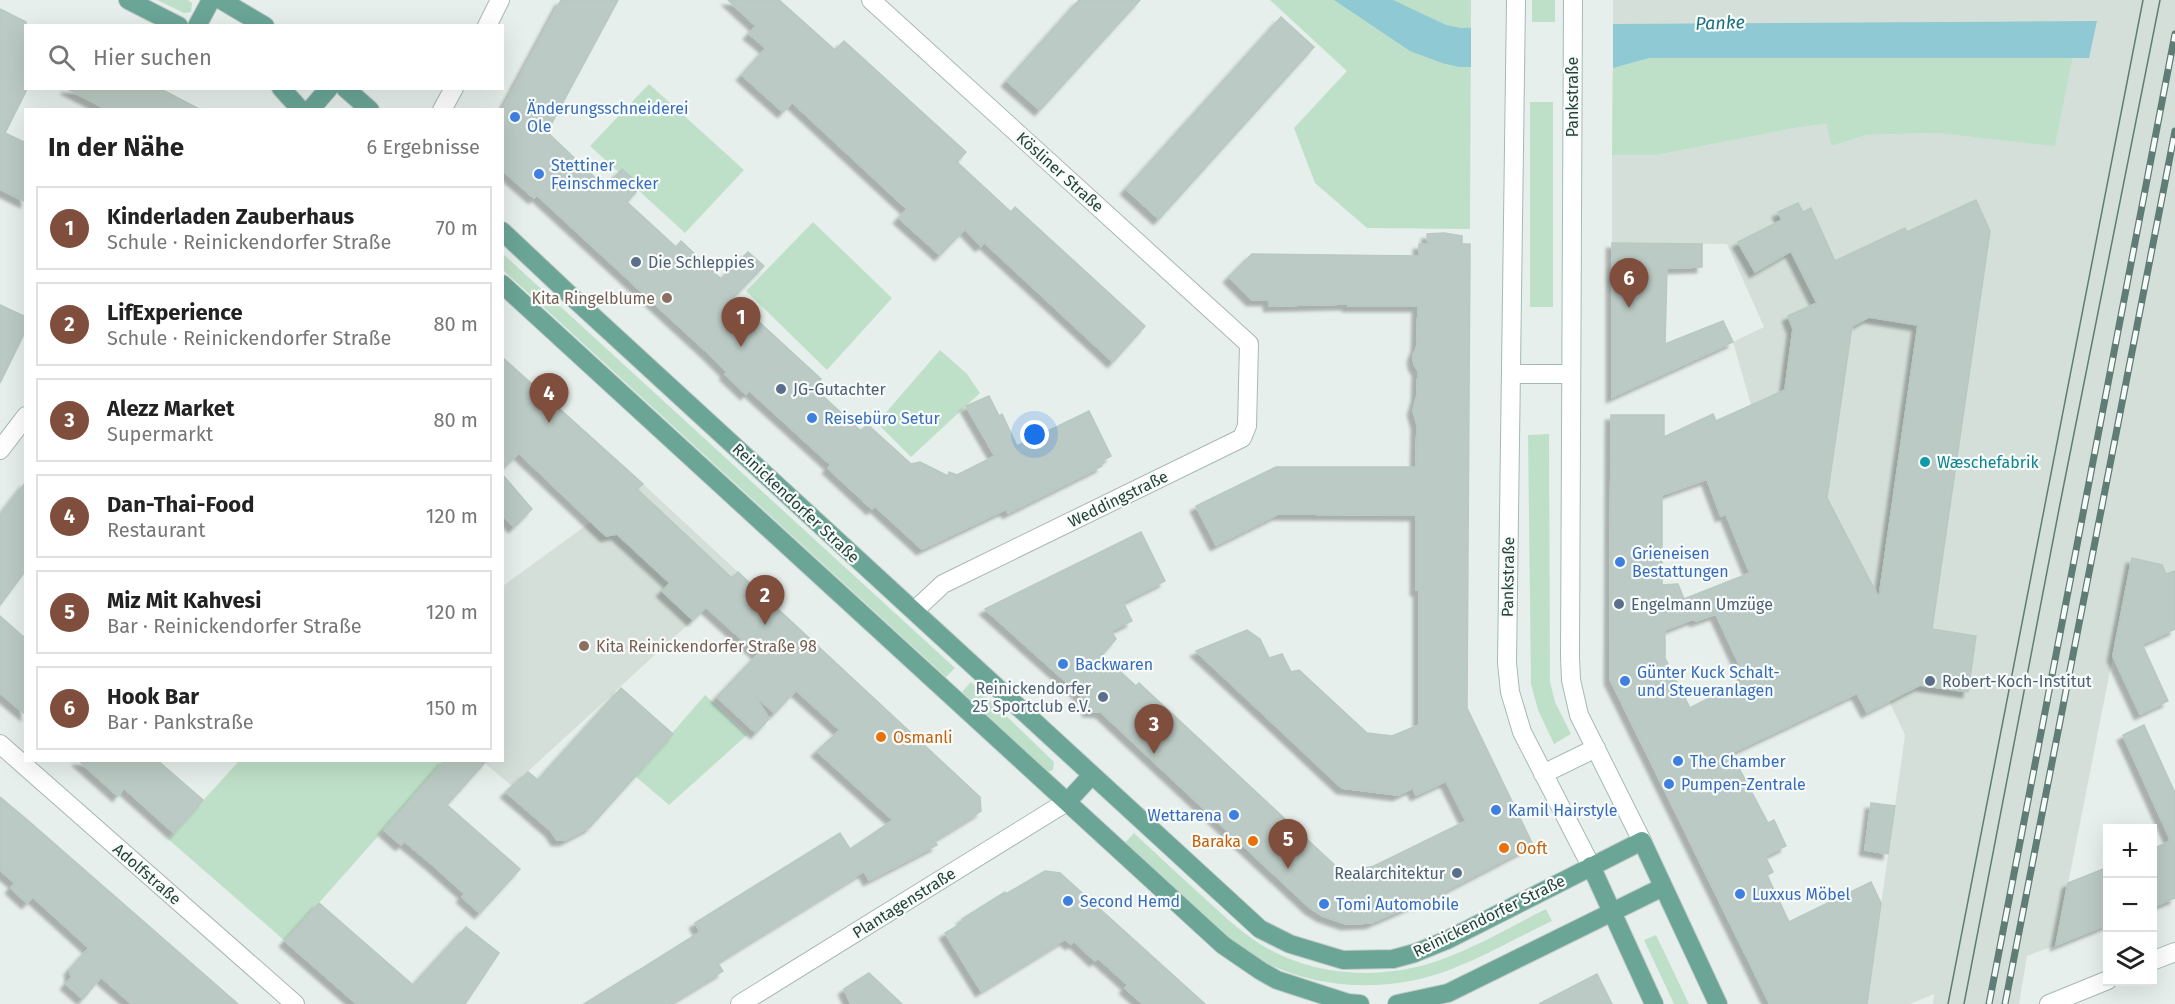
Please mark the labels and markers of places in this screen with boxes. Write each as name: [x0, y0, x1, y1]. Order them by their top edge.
place label: Änderungsschneiderei Ole: [527, 99, 689, 136]
marker: Änderungsschneiderei Ole: [508, 110, 522, 124]
place label: Stettiner Feinschmecker: [551, 156, 659, 193]
marker: Stettiner Feinschmecker: [532, 167, 546, 181]
place label: Die Schleppies: [648, 253, 755, 272]
marker: Die Schleppies: [629, 255, 643, 269]
pin: 6: [1610, 258, 1648, 308]
place label: Kita Ringelblume: [531, 289, 655, 308]
marker: Kita Ringelblume: [660, 291, 674, 305]
pin: 1: [722, 298, 760, 347]
pin: 4: [530, 374, 568, 423]
place label: JG-Gutachter: [793, 380, 886, 399]
marker: JG-Gutachter: [774, 382, 788, 396]
place label: Reisebüro Setur: [824, 409, 940, 428]
marker: Reisebüro Setur: [805, 411, 819, 425]
place label: Wæschefabrik: [1937, 453, 2039, 472]
marker: Wæschefabrik: [1918, 455, 1932, 469]
place label: Grieneisen Bestattungen: [1632, 544, 1729, 581]
marker: Grieneisen Bestattungen: [1613, 555, 1627, 569]
pin: 2: [746, 576, 784, 625]
place label: Engelmann Umzüge: [1631, 595, 1773, 614]
marker: Engelmann Umzüge: [1612, 597, 1626, 611]
place label: Kita Reinickendorfer Straße 98: [596, 637, 817, 656]
marker: Kita Reinickendorfer Straße 98: [577, 639, 591, 653]
place label: Backwaren: [1075, 655, 1153, 674]
marker: Backwaren: [1056, 657, 1070, 671]
place label: Günter Kuck Schalt- und Steueranlagen: [1637, 663, 1780, 700]
place label: Robert-Koch-Institut: [1942, 672, 2092, 691]
marker: Günter Kuck Schalt- und Steueranlagen: [1618, 674, 1632, 688]
marker: Robert-Koch-Institut: [1923, 674, 1937, 688]
place label: Reinickendorfer 25 Sportclub e.V.: [973, 679, 1092, 716]
marker: Reinickendorfer 25 Sportclub e.V.: [1096, 690, 1110, 704]
pin: 3: [1134, 704, 1174, 754]
place label: Osmanli: [893, 728, 953, 747]
marker: Osmanli: [874, 730, 888, 744]
place label: The Chamber: [1690, 752, 1786, 771]
marker: The Chamber: [1671, 754, 1685, 768]
place label: Pumpen-Zentrale: [1681, 775, 1806, 794]
marker: Pumpen-Zentrale: [1662, 777, 1676, 791]
place label: Kamil Hairstyle: [1508, 801, 1618, 820]
marker: Kamil Hairstyle: [1489, 803, 1503, 817]
place label: Wettarena: [1148, 806, 1222, 825]
marker: Wettarena: [1227, 808, 1241, 822]
pin: 5: [1268, 820, 1308, 869]
place label: Baraka: [1192, 832, 1241, 851]
marker: Baraka: [1246, 834, 1260, 848]
place label: Ooft: [1516, 839, 1548, 858]
marker: Ooft: [1497, 841, 1511, 855]
place label: Realarchitektur: [1334, 864, 1446, 883]
marker: Realarchitektur: [1450, 866, 1464, 880]
place label: Luxxus Möbel: [1752, 885, 1850, 904]
marker: Luxxus Möbel: [1733, 887, 1747, 901]
place label: Second Hemd: [1080, 892, 1180, 911]
marker: Second Hemd: [1061, 894, 1075, 908]
place label: Tomi Automobile: [1336, 895, 1459, 914]
marker: Tomi Automobile: [1317, 897, 1331, 911]

